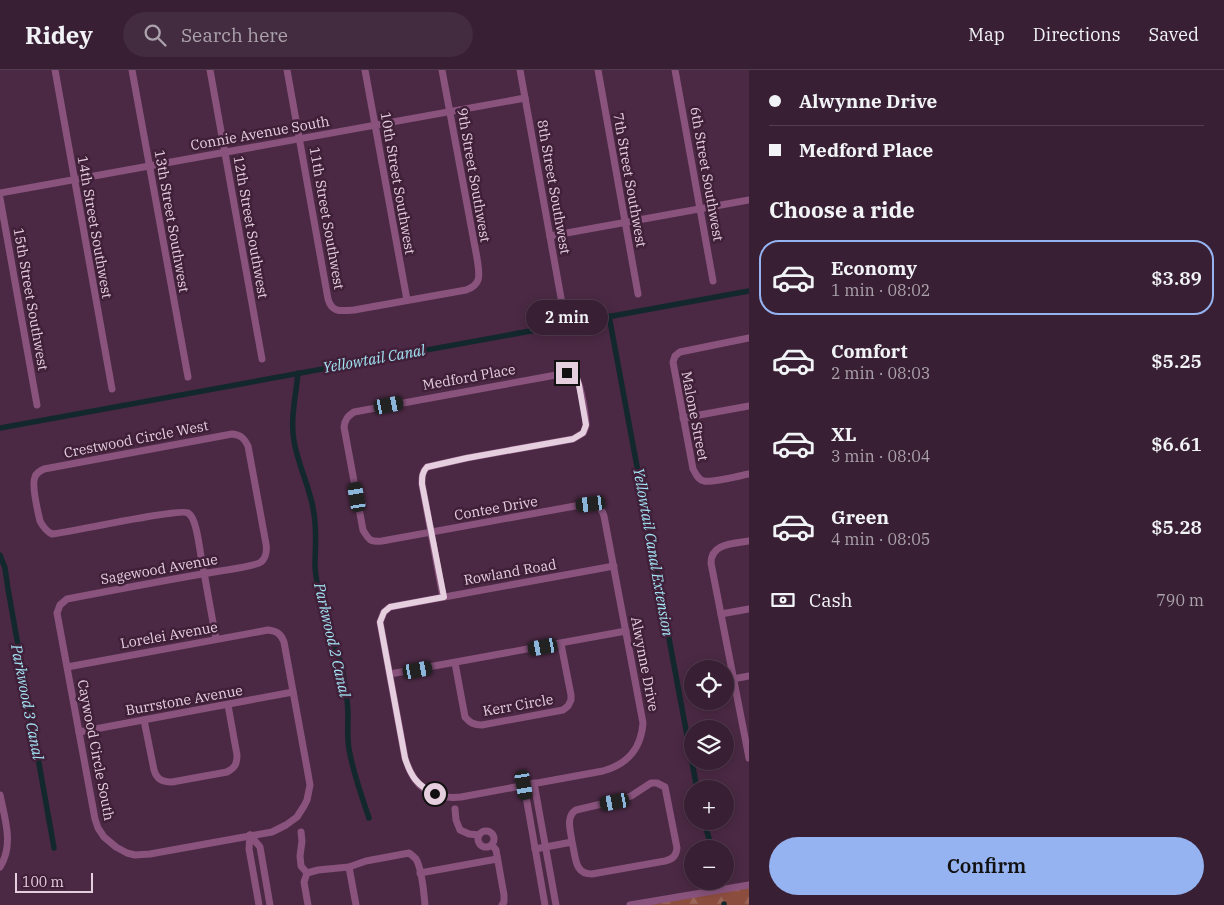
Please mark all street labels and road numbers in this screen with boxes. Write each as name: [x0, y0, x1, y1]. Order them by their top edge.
street label: 6th Street Southwest: [686, 105, 728, 243]
street label: 9th Street Southwest: [453, 106, 495, 244]
street label: 10th Street Southwest: [377, 110, 419, 256]
street label: 7th Street Southwest: [609, 111, 651, 249]
street label: Connie Avenue South: [189, 112, 331, 154]
street label: 8th Street Southwest: [533, 118, 575, 256]
street label: 11th Street Southwest: [306, 145, 348, 291]
street label: 13th Street Southwest: [151, 148, 193, 294]
street label: 14th Street Southwest: [74, 154, 116, 300]
street label: 12th Street Southwest: [230, 154, 272, 300]
street label: 15th Street Southwest: [10, 226, 52, 372]
street label: Medford Place: [421, 360, 517, 394]
street label: Malone Street: [677, 370, 713, 462]
street label: Crestwood Circle West: [62, 416, 210, 462]
street label: Contee Drive: [453, 492, 539, 524]
street label: Sagewood Avenue: [99, 550, 219, 588]
street label: Rowland Road: [462, 555, 558, 589]
street label: Alwynne Drive: [627, 615, 663, 713]
street label: Lorelei Avenue: [119, 618, 219, 652]
street label: Caywood Circle South: [74, 678, 119, 822]
street label: Burrstone Avenue: [124, 681, 244, 719]
street label: Kerr Circle: [481, 690, 555, 720]

